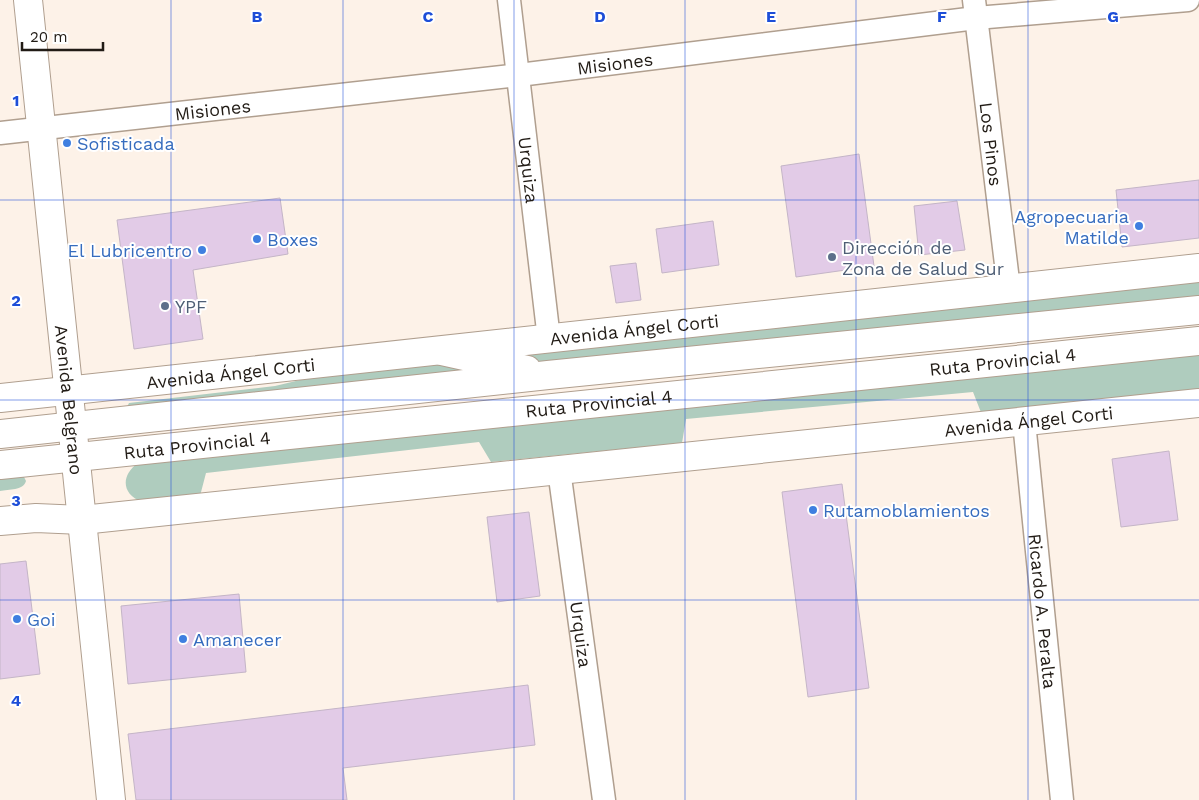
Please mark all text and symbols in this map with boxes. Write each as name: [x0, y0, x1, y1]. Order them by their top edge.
text: B: [252, 7, 263, 26]
text: C: [423, 7, 434, 26]
text: D: [594, 7, 606, 26]
text: E: [766, 7, 776, 26]
text: F: [937, 7, 947, 26]
text: G: [1107, 7, 1119, 26]
scale bar: [22, 20, 104, 52]
text: 20 m: [30, 28, 68, 46]
street label: Misiones: [576, 48, 654, 78]
text: 1: [13, 91, 19, 110]
street label: Misiones: [174, 95, 252, 124]
street label: Los Pinos: [976, 101, 1007, 187]
place label: Sofisticada: [77, 133, 175, 154]
street label: Urquiza: [515, 135, 543, 204]
marker: Sofisticada: [61, 137, 73, 149]
place label: Agropecuaria Matilde: [1014, 206, 1129, 248]
marker: Agropecuaria Matilde: [1133, 220, 1145, 232]
place label: Boxes: [267, 229, 318, 250]
marker: Boxes: [251, 233, 263, 245]
place label: Dirección de Zona de Salud Sur: [842, 237, 1004, 279]
place label: El Lubricentro: [68, 240, 192, 261]
marker: El Lubricentro: [196, 244, 208, 256]
marker: Dirección de Zona de Salud Sur: [826, 251, 838, 263]
text: 2: [11, 291, 21, 310]
place label: YPF: [175, 296, 207, 317]
marker: YPF: [159, 300, 171, 312]
street label: Avenida Ángel Corti: [549, 310, 720, 349]
street label: Avenida Belgrano: [51, 324, 88, 476]
street label: Ruta Provincial 4: [928, 343, 1077, 379]
street label: Avenida Ángel Corti: [145, 353, 316, 393]
street label: Ruta Provincial 4: [524, 385, 673, 421]
street label: Avenida Ángel Corti: [943, 402, 1114, 440]
street label: Ruta Provincial 4: [122, 427, 271, 463]
text: 3: [11, 491, 21, 510]
place label: Rutamoblamientos: [823, 500, 990, 521]
marker: Rutamoblamientos: [807, 504, 819, 516]
street label: Ricardo A. Peralta: [1025, 532, 1061, 690]
street label: Urquiza: [567, 600, 596, 669]
place label: Goi: [27, 609, 56, 630]
marker: Goi: [11, 613, 23, 625]
place label: Amanecer: [193, 629, 282, 650]
marker: Amanecer: [177, 633, 189, 645]
text: 4: [11, 691, 21, 710]

